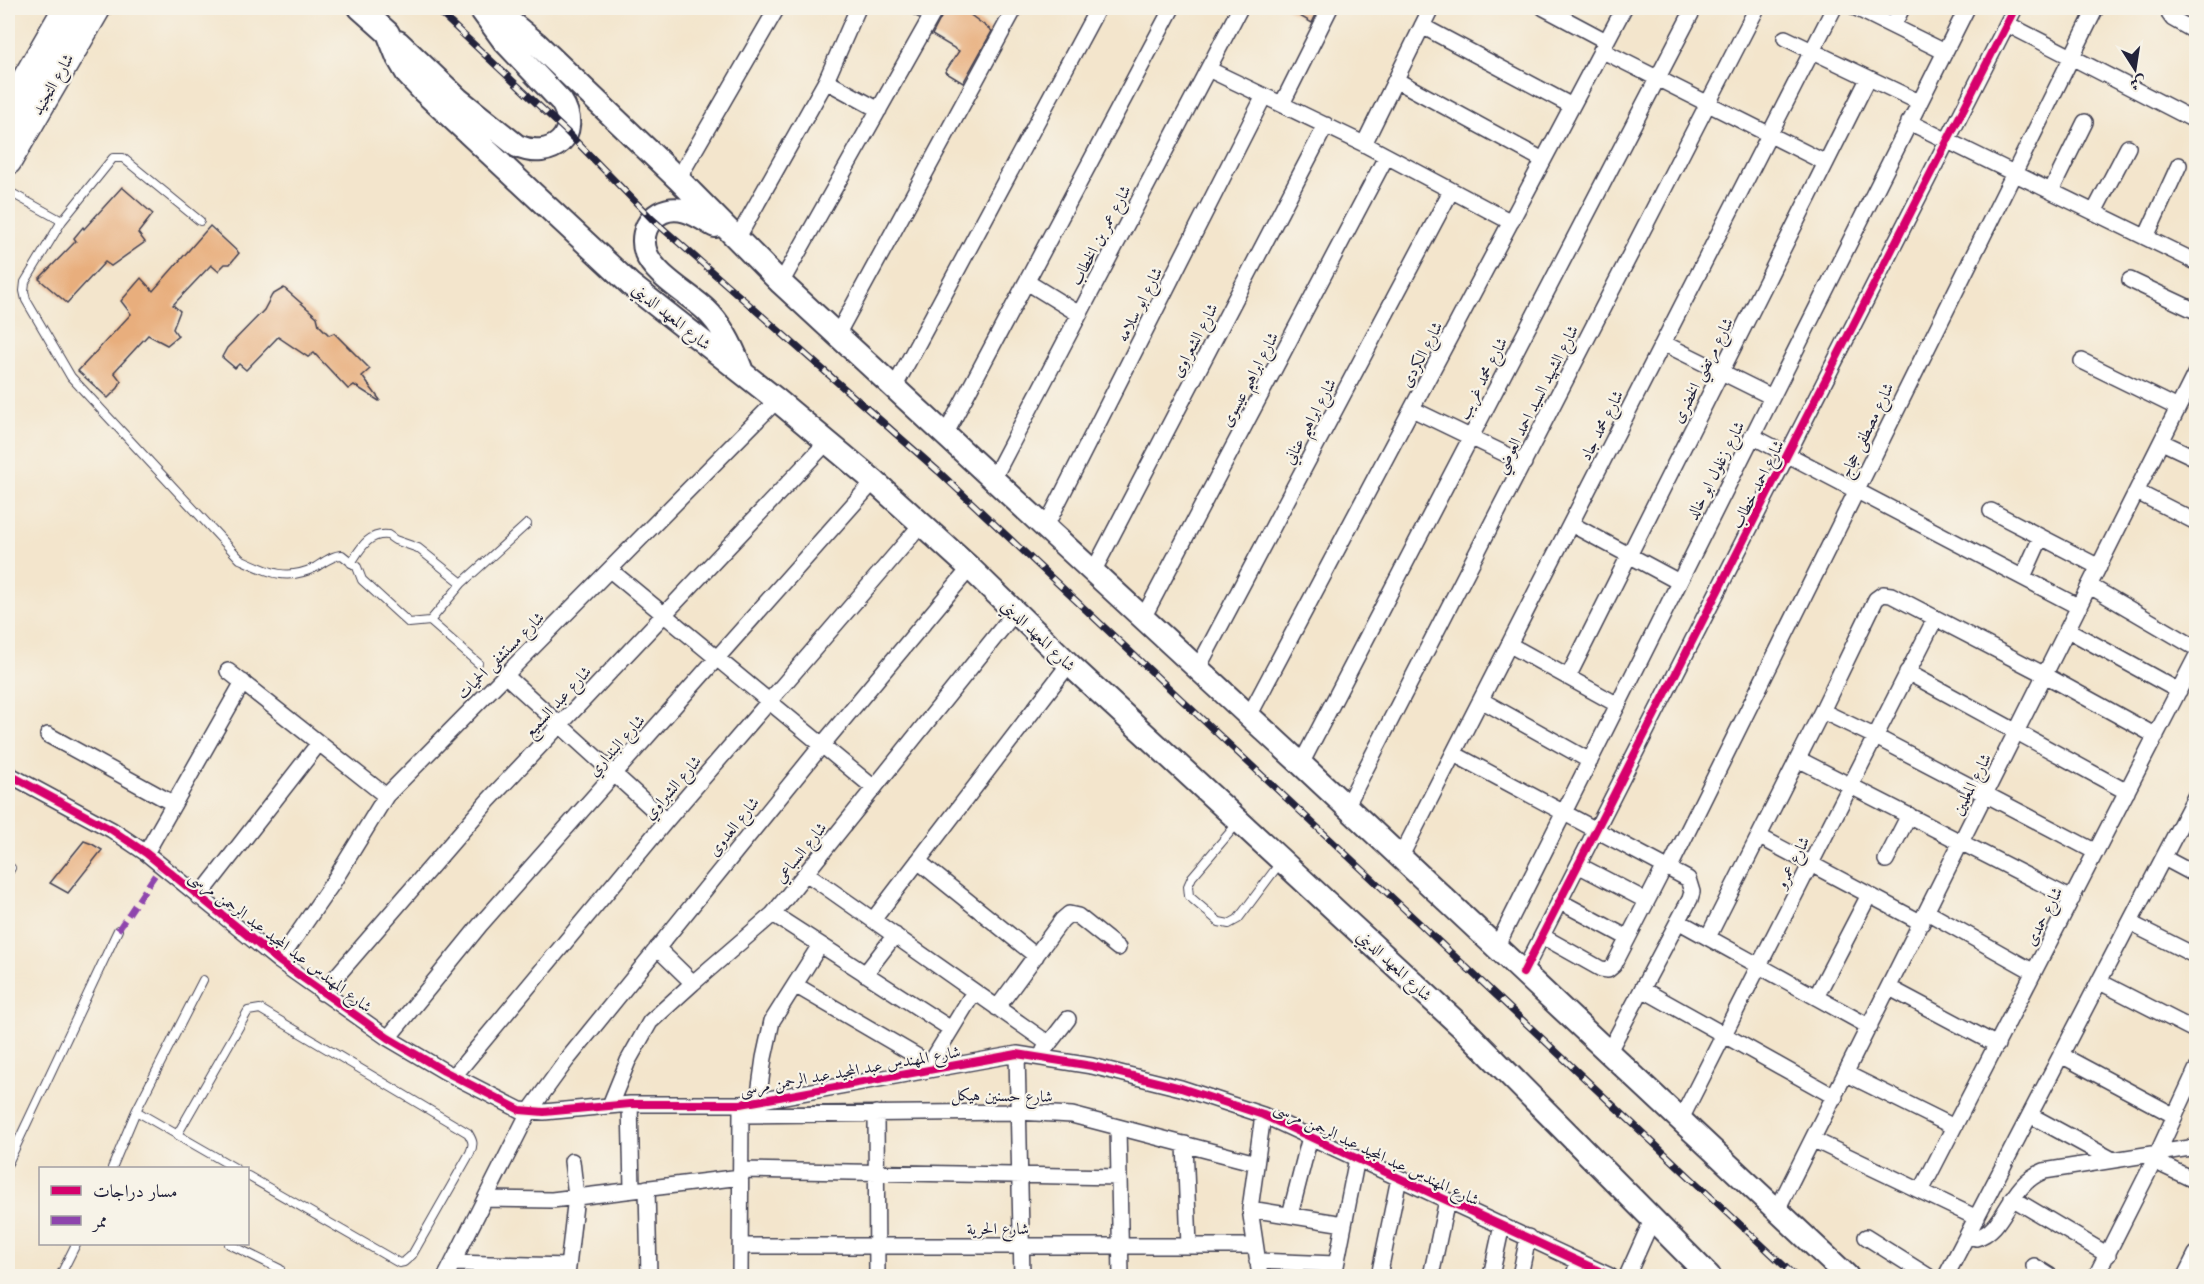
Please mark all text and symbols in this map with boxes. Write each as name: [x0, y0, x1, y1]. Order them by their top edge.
north arrow: [2105, 39, 2165, 99]
street label: شارع التجنيد: [30, 52, 81, 120]
text: ش: [2128, 72, 2147, 91]
street label: شارع عمر بن الخطاب: [1069, 183, 1138, 291]
street label: شارع ابو سلامه: [1115, 265, 1170, 347]
street label: شارع المعهد الديني: [626, 281, 713, 358]
street label: شارع الشعراوى: [1170, 301, 1225, 382]
street label: شارع مرتضي الخضرى: [1670, 316, 1742, 429]
street label: شارع الكردى: [1398, 319, 1450, 392]
street label: شارع الشهيد السيد احمد العوضي: [1493, 323, 1588, 479]
street label: شارع ابراهيم عيسوى: [1219, 330, 1289, 433]
street label: شارع محمد غريب: [1456, 335, 1515, 424]
street label: شارع ابراهيم عناني: [1282, 376, 1346, 471]
street label: شارع مصطفى حجاج: [1838, 381, 1902, 483]
street label: شارع محمد جاد: [1578, 388, 1631, 465]
street label: شارع زغلول ابو خالد: [1685, 419, 1752, 525]
street label: شارع احمد خطاب: [1730, 438, 1792, 534]
street label: شارع المعهد الديني: [994, 598, 1077, 679]
street label: شارع مستشفى الحميات: [455, 610, 551, 706]
street label: شارع عبد السميع: [522, 664, 600, 745]
street label: شارع البنداري: [586, 713, 652, 783]
street label: شارع المعلمين: [1950, 751, 1999, 820]
street label: شارع الشبراوي: [642, 753, 708, 826]
street label: شارع العدوى: [706, 795, 766, 862]
street label: شارع السباعي: [773, 820, 834, 889]
street label: شارع عمرو: [1773, 835, 1817, 895]
street label: شارع المهندس عبد المجيد عبد الرحمن مرسى: [183, 868, 375, 1020]
street label: شارع حمدى: [2023, 885, 2070, 951]
street label: شارع المعهد الديني: [1350, 928, 1434, 1008]
street label: شارع المهندس عبد المجيد عبد الرحمن مرسى: [739, 1044, 963, 1103]
street label: شارع حسنين هيكل: [951, 1086, 1053, 1110]
street label: شارع المهندس عبد المجيد عبد الرحمن مرسى: [1270, 1099, 1481, 1213]
legend: [39, 1167, 249, 1245]
text: مسار دراجات: [93, 1183, 177, 1202]
text: ممر: [91, 1213, 107, 1233]
street label: شارع الحرية: [967, 1222, 1029, 1242]

